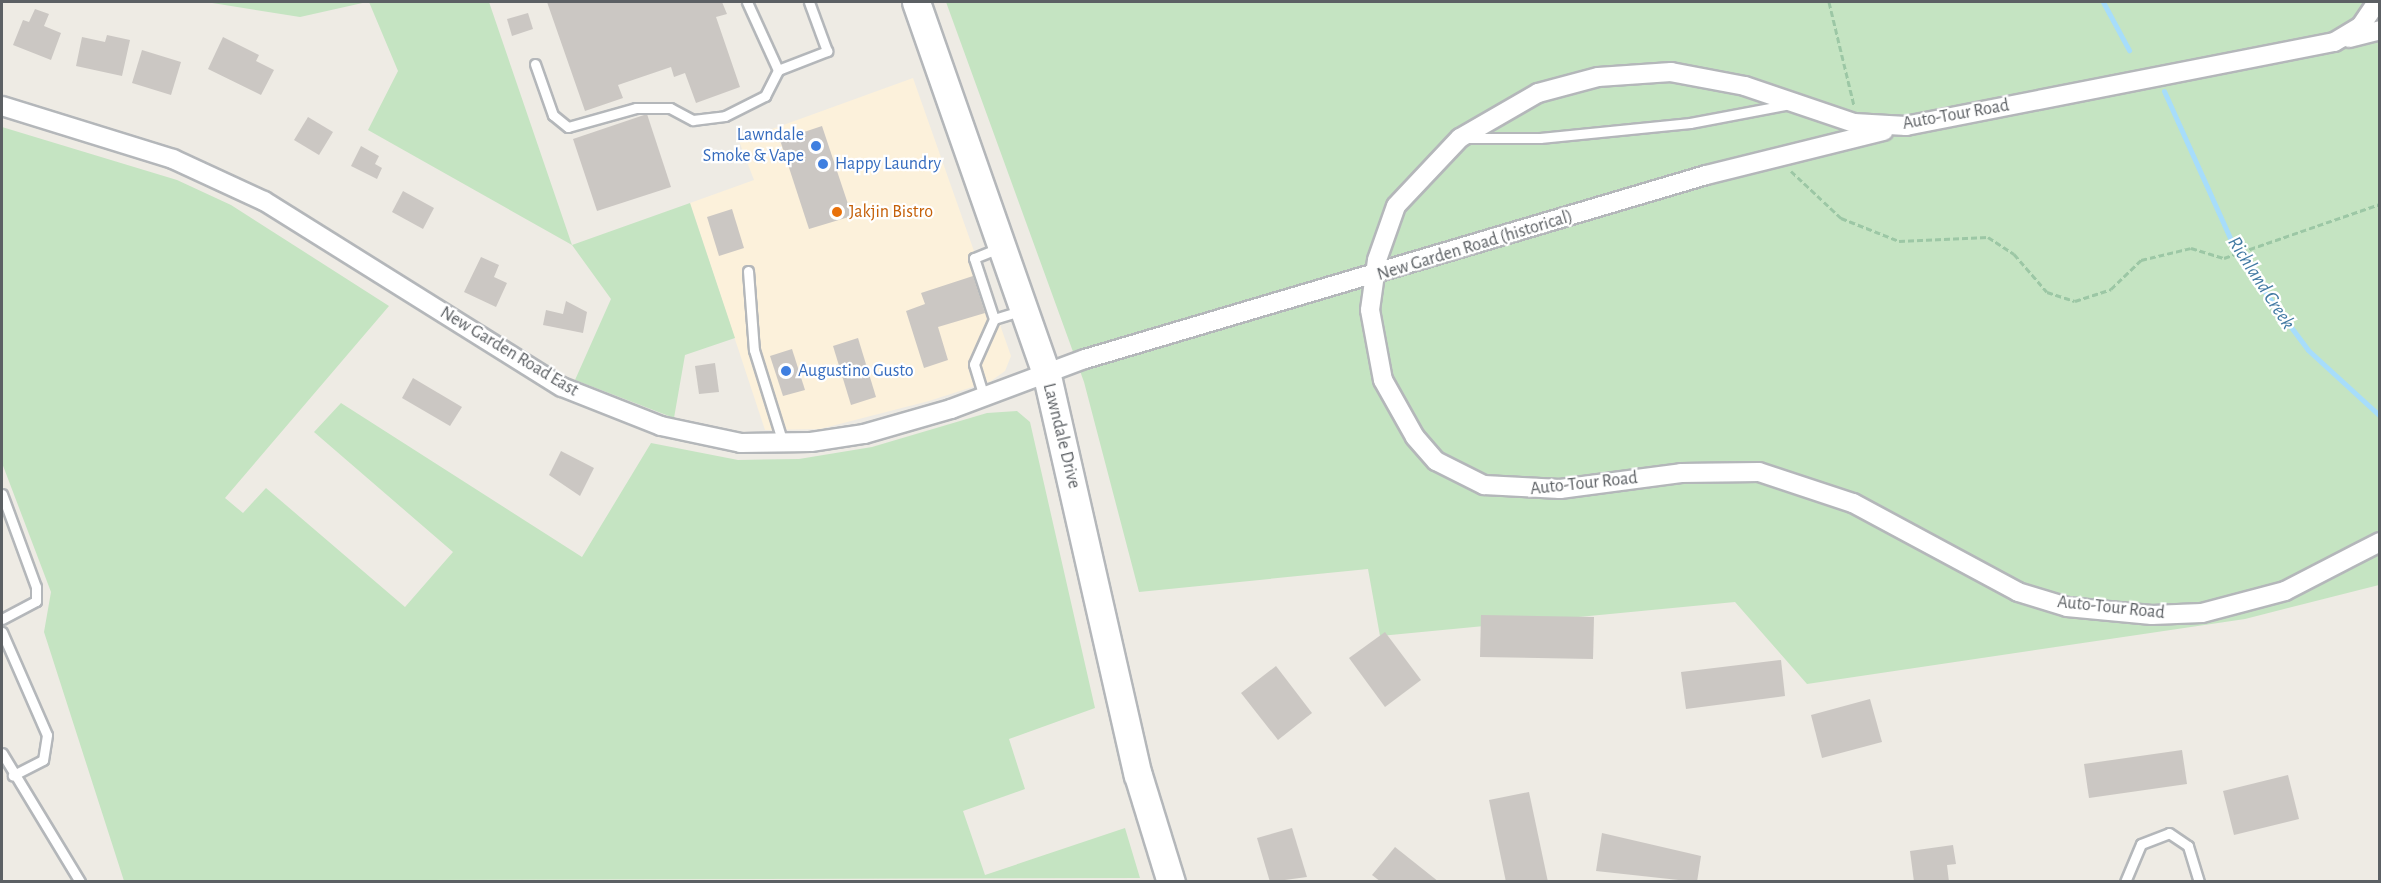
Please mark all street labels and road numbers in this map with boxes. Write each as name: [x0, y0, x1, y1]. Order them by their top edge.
street label: Auto-Tour Road: [1901, 95, 2011, 135]
street label: New Garden Road (historical): [1375, 206, 1575, 286]
street label: New Garden Road East: [436, 302, 582, 402]
street label: Lawndale Drive: [1037, 381, 1085, 491]
street label: Auto-Tour Road: [1529, 468, 1639, 500]
street label: Auto-Tour Road: [2056, 592, 2166, 624]

